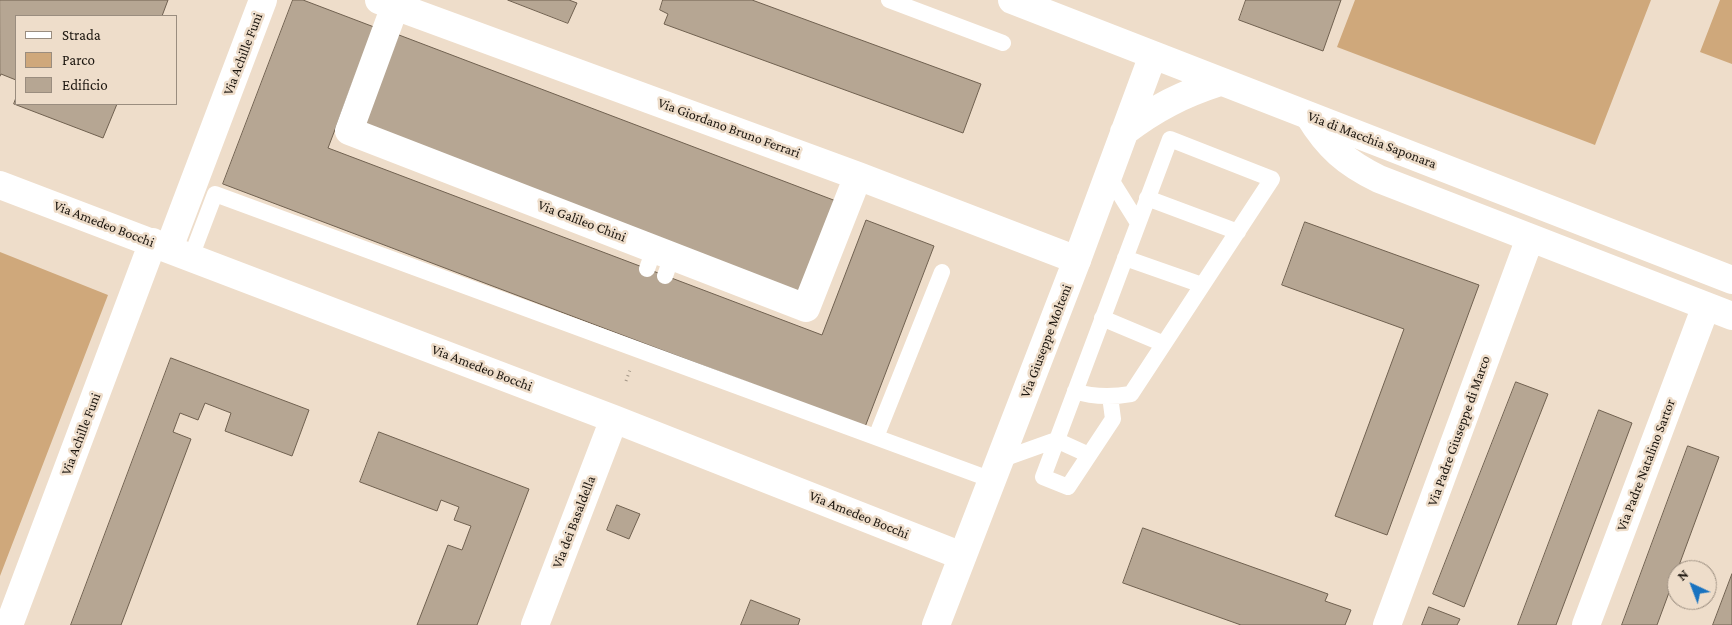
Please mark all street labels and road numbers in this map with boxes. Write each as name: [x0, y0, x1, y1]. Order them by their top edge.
street label: Via Achille Funi: [220, 10, 266, 98]
street label: Via Giordano Bruno Ferrari: [656, 94, 802, 162]
street label: Via di Macchia Saponara: [1305, 108, 1439, 172]
street label: Via Galileo Chini: [535, 196, 629, 246]
street label: Via Amedeo Bocchi: [51, 197, 157, 251]
street label: Via Giuseppe Molteni: [1017, 282, 1075, 400]
street label: Via Amedeo Bocchi: [429, 341, 535, 395]
street label: Via Padre Giuseppe di Marco: [1424, 353, 1494, 509]
street label: Via Achille Funi: [58, 390, 104, 478]
street label: Via Padre Natalino Sartor: [1613, 397, 1679, 533]
street label: Via dei Basaldella: [549, 473, 599, 571]
street label: Via Amedeo Bocchi: [807, 487, 911, 543]

